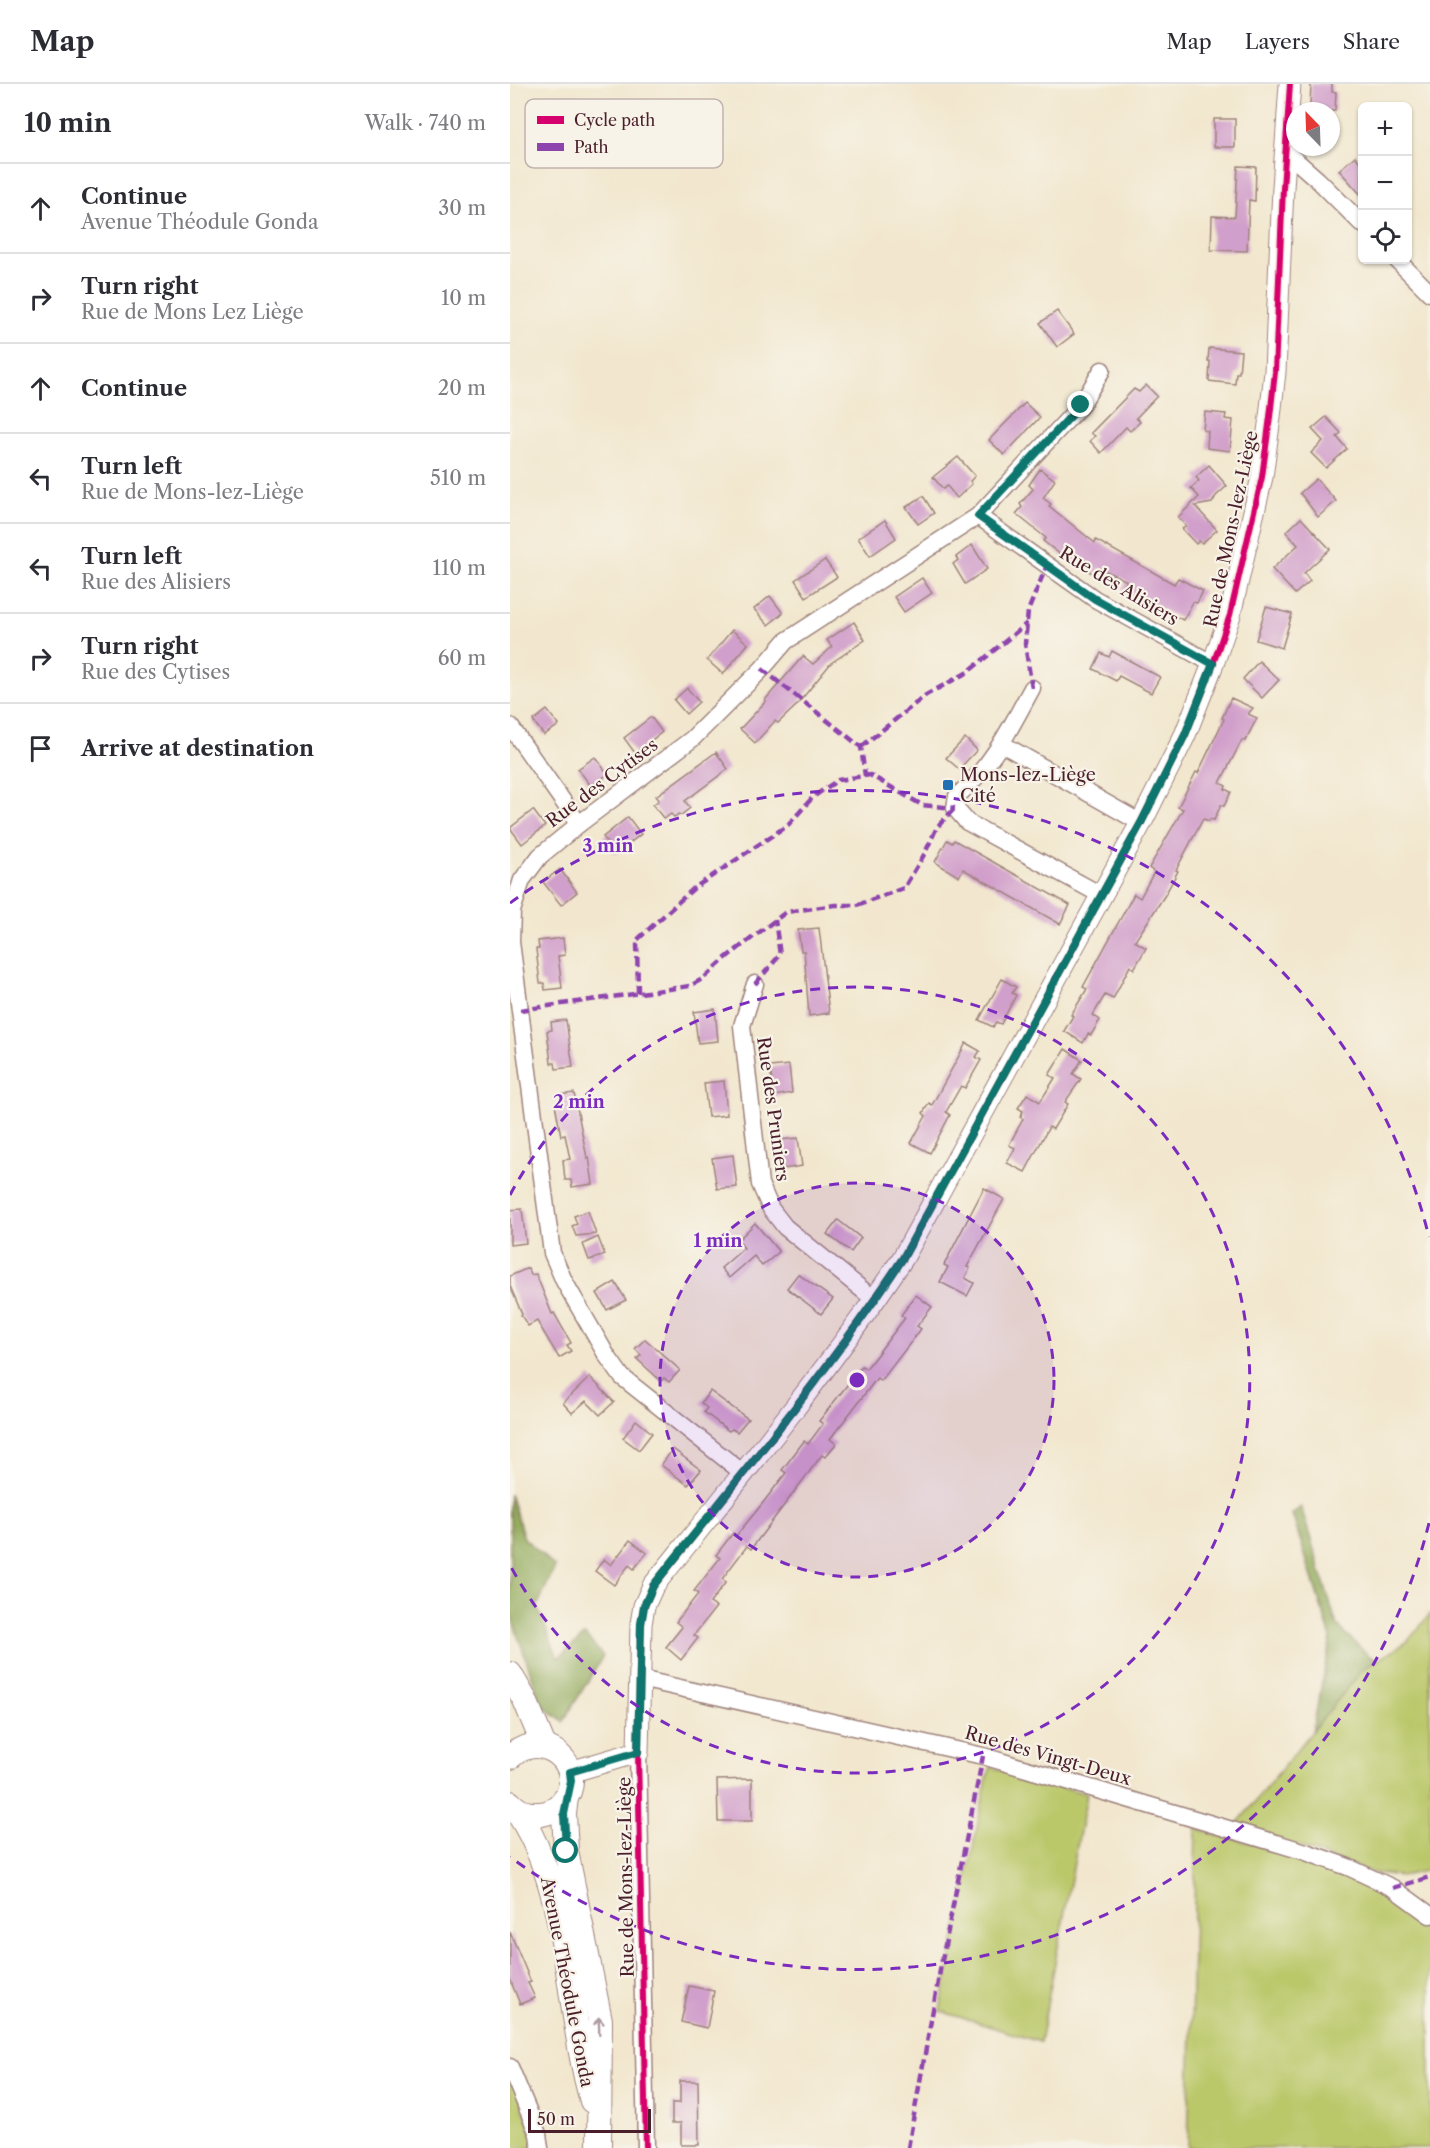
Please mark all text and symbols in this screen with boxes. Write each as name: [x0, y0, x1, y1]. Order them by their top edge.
text: Map: [30, 24, 94, 58]
text: Map: [1167, 29, 1212, 54]
text: Layers: [1245, 29, 1310, 54]
text: Share: [1343, 29, 1400, 54]
legend: [525, 99, 723, 168]
north arrow: [1286, 102, 1340, 156]
map controls: [1358, 102, 1412, 264]
button: +: [1358, 102, 1412, 156]
text: 10 min: [24, 107, 112, 139]
text: Cycle path: [574, 110, 655, 130]
text: Walk · 740 m: [365, 111, 486, 135]
text: Path: [574, 137, 608, 157]
button: −: [1358, 156, 1412, 210]
text: Continue: [81, 183, 187, 210]
icon: ahead: [24, 192, 57, 225]
text: 30 m: [438, 196, 486, 220]
text: Avenue Théodule Gonda: [81, 210, 318, 234]
button: locate: [1358, 210, 1412, 264]
text: Turn right: [81, 273, 199, 300]
icon: right: [24, 282, 57, 315]
text: 10 m: [441, 286, 486, 310]
text: Rue de Mons Lez Liège: [81, 300, 304, 324]
icon: ahead: [24, 372, 57, 405]
text: Continue: [81, 375, 187, 402]
text: 20 m: [438, 376, 486, 400]
route end: [1067, 391, 1093, 417]
street label: Rue de Mons-lez-Liège: [1199, 429, 1263, 629]
text: Turn left: [81, 453, 182, 480]
icon: left: [24, 462, 57, 495]
text: 510 m: [430, 466, 486, 490]
text: Rue de Mons-lez-Liège: [81, 480, 304, 504]
street label: Rue des Alisiers: [1055, 542, 1183, 630]
text: Turn left: [81, 543, 182, 570]
icon: left: [24, 552, 57, 585]
text: 110 m: [433, 556, 486, 580]
text: Rue des Alisiers: [81, 570, 231, 594]
text: Turn right: [81, 633, 199, 660]
icon: right: [24, 642, 57, 675]
text: 60 m: [438, 646, 486, 670]
text: Rue des Cytises: [81, 660, 230, 684]
icon: arrive: [24, 732, 57, 765]
street label: Rue des Cytises: [542, 734, 662, 832]
text: Arrive at destination: [81, 735, 314, 762]
place label: Mons-lez-Liège Cité: [960, 764, 1096, 807]
marker: Mons-lez-Liège Cité: [941, 778, 955, 792]
text: 3 min: [582, 835, 634, 857]
street label: Rue des Pruniers: [752, 1035, 794, 1183]
text: 2 min: [553, 1091, 606, 1113]
text: 1 min: [693, 1230, 743, 1252]
centre of rings: [847, 1370, 867, 1390]
street label: Rue des Vingt-Deux: [962, 1722, 1134, 1790]
street label: Rue de Mons-lez-Liège: [613, 1776, 639, 1978]
route start: [552, 1837, 578, 1863]
street label: Avenue Théodule Gonda: [536, 1874, 598, 2089]
one-way arrow: [594, 2016, 605, 2036]
scale bar: [528, 2106, 651, 2134]
text: 50 m: [537, 2109, 575, 2129]

